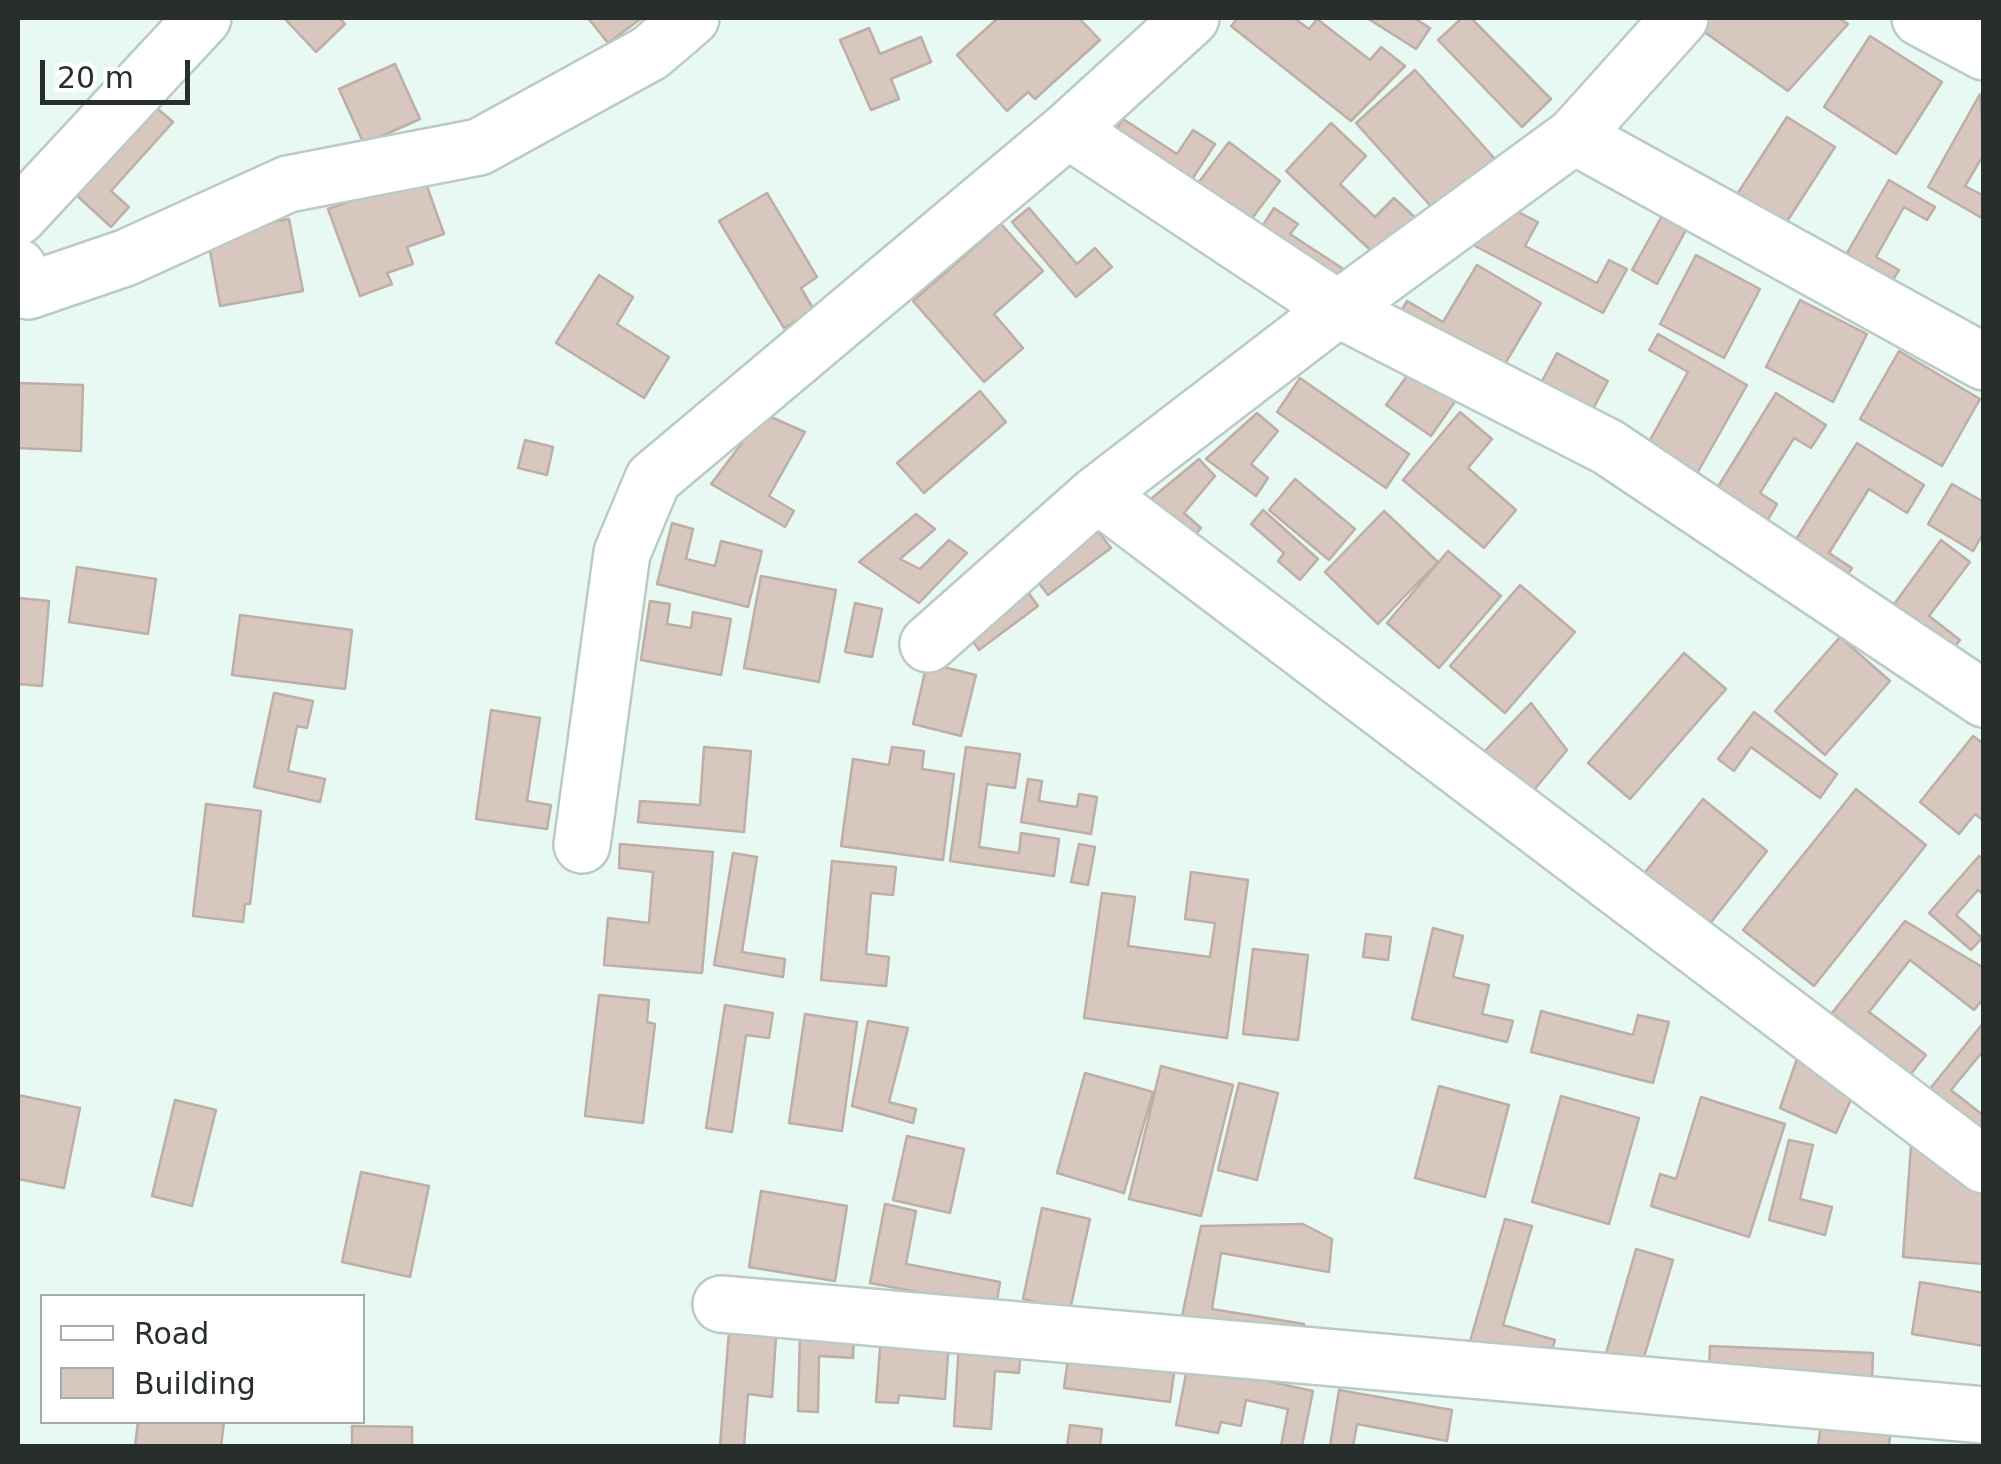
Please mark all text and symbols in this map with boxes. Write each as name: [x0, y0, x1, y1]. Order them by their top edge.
scale bar: [45, 40, 195, 102]
text: 20 m: [57, 60, 134, 95]
legend: [40, 1294, 365, 1424]
text: Road: [134, 1316, 209, 1351]
text: Building: [134, 1366, 256, 1401]

